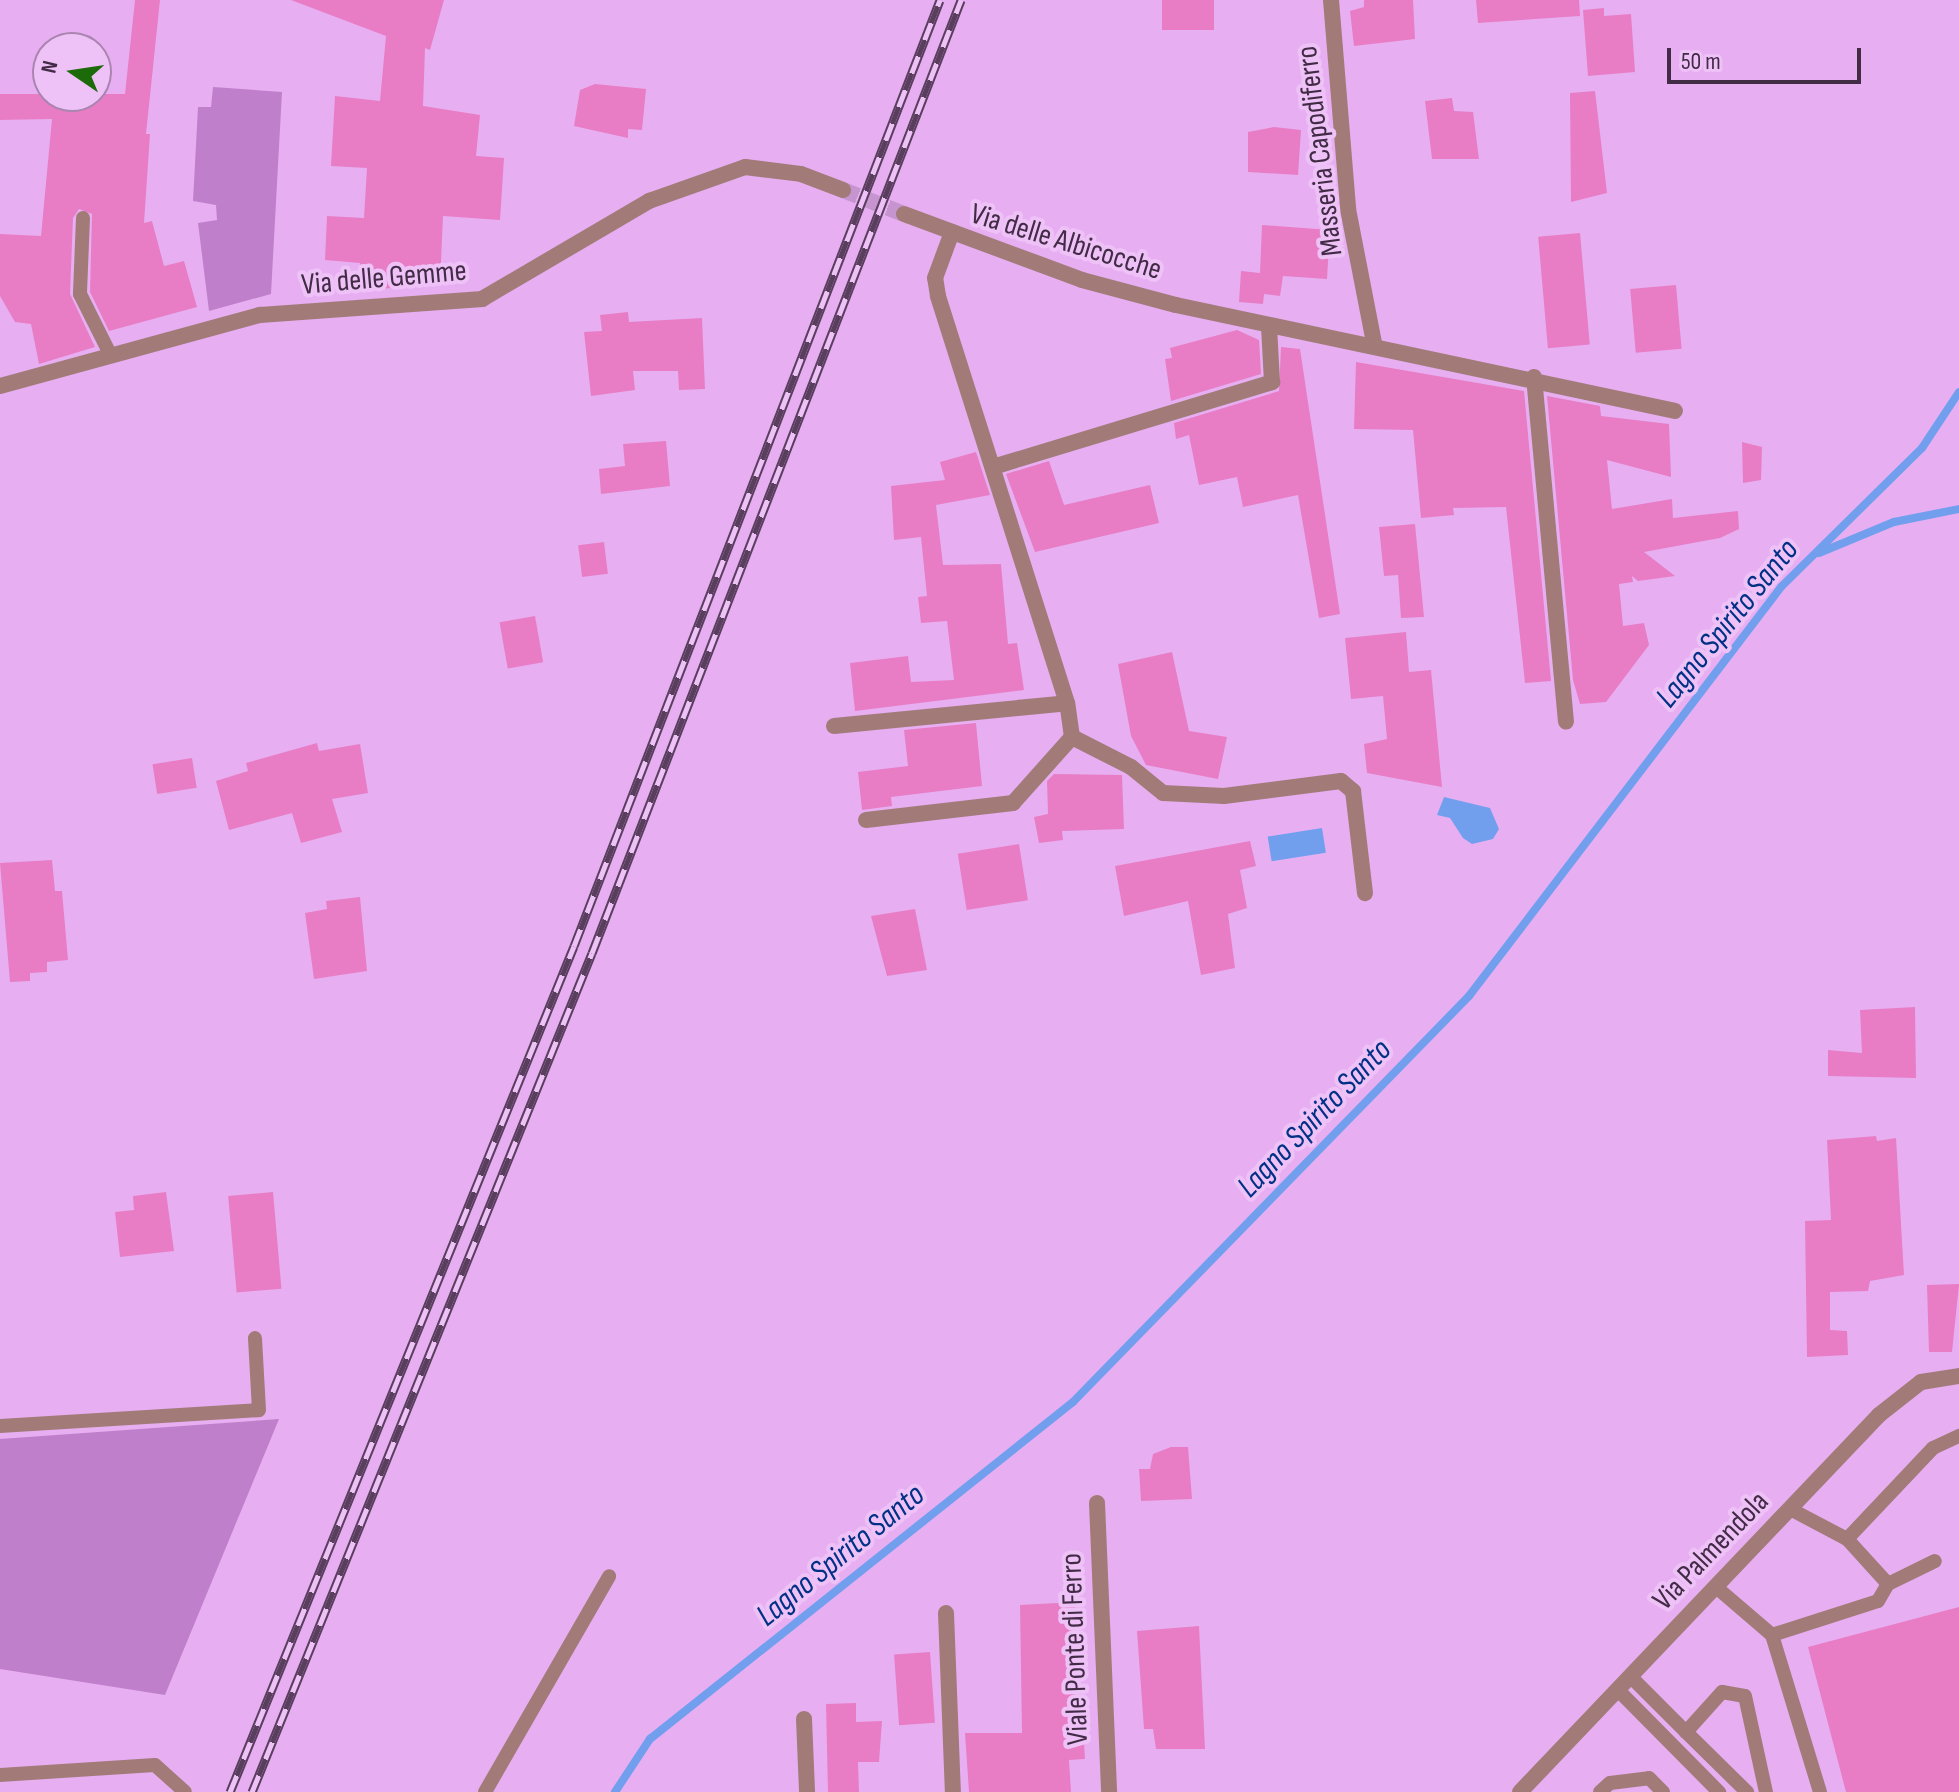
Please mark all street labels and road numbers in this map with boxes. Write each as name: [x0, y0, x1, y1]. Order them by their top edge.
street label: Masseria Capodiferro: [1289, 44, 1351, 258]
street label: Via delle Albicocche: [966, 196, 1166, 288]
street label: Via delle Gemme: [300, 253, 468, 303]
street label: Via Palmendola: [1646, 1484, 1776, 1618]
street label: Viale Ponte di Ferro: [1054, 1552, 1096, 1746]

